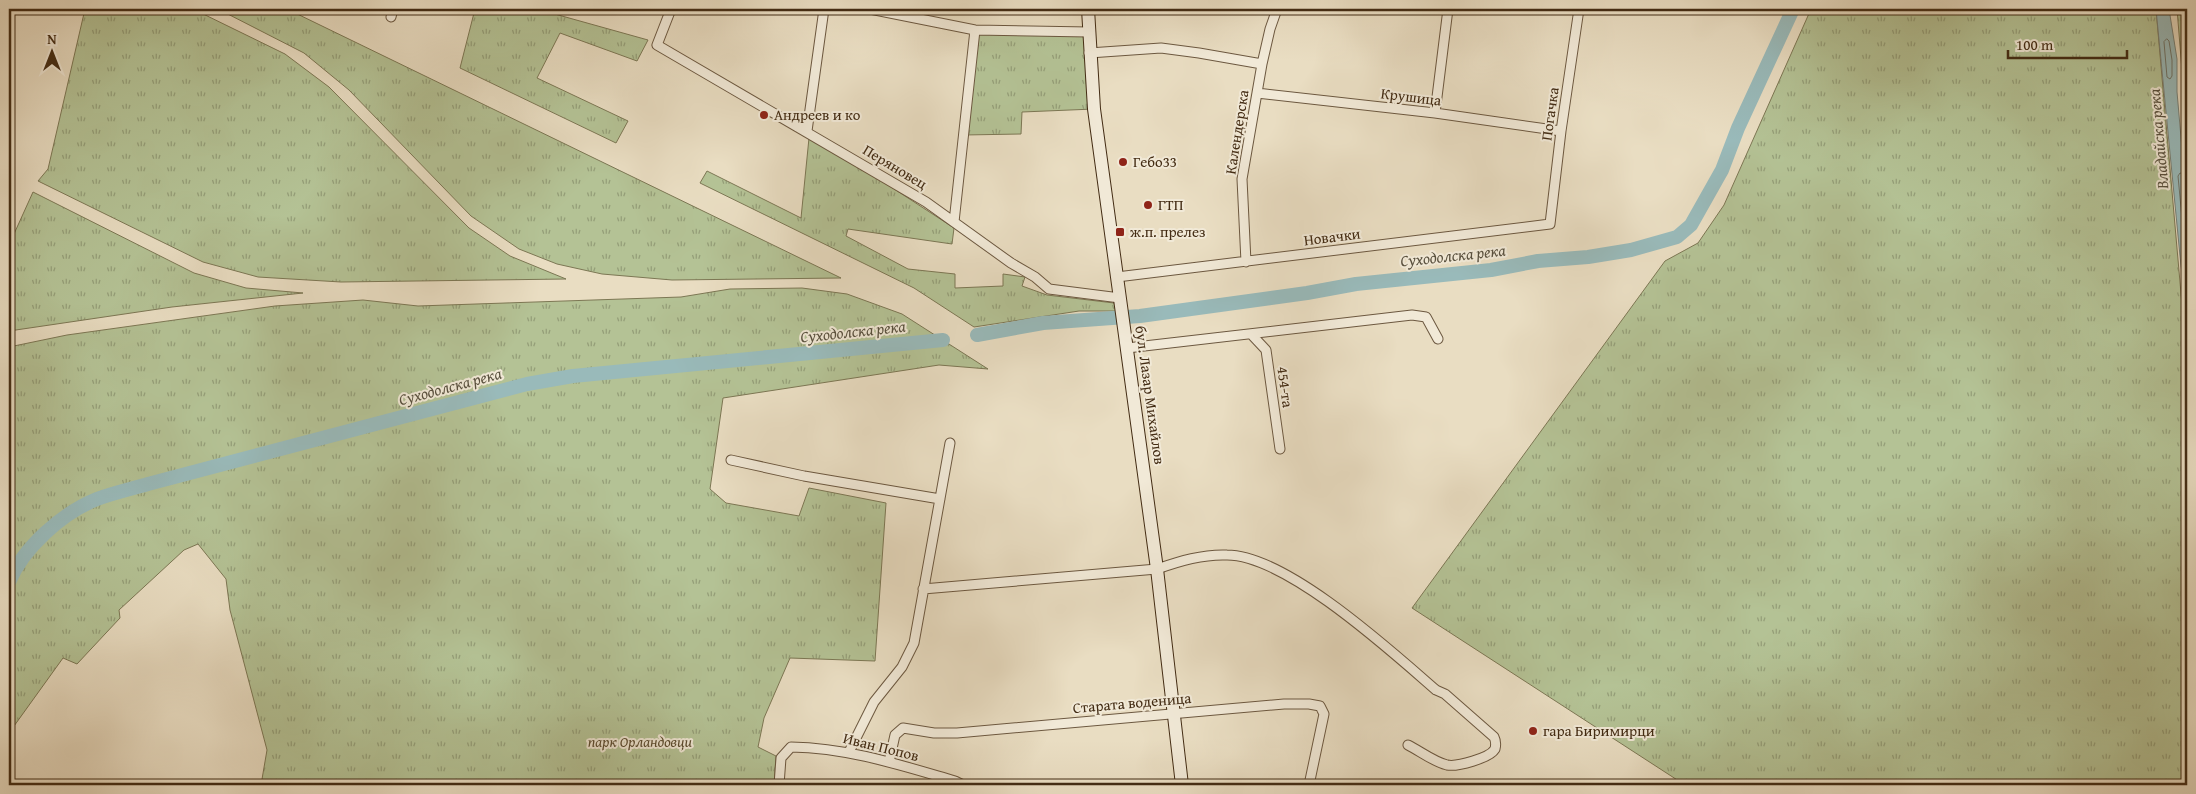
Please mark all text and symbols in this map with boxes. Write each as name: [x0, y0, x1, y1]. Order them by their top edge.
north arrow: [28, 28, 78, 78]
scale bar: [2008, 28, 2127, 60]
text: N: [47, 29, 57, 49]
text: 100 m: [2016, 34, 2054, 55]
street label: Крушица: [1380, 82, 1443, 111]
street label: Погачка: [1535, 85, 1564, 142]
street label: Календерска: [1219, 87, 1254, 176]
water label: Владайска река: [2142, 87, 2174, 191]
place label: Андреев и ко: [774, 104, 861, 125]
marker: Андреев и ко: [758, 109, 770, 121]
street label: Перяновец: [859, 139, 932, 194]
place label: Гебо33: [1133, 151, 1177, 172]
marker: Гебо33: [1117, 156, 1129, 168]
place label: ГТП: [1158, 194, 1184, 215]
marker: ГТП: [1142, 199, 1154, 211]
place label: ж.п. прелез: [1130, 221, 1205, 242]
street label: Новачки: [1302, 223, 1362, 250]
marker: ж.п. прелез: [1114, 226, 1126, 238]
water label: Суходолска река: [1399, 237, 1507, 272]
water label: Суходолска река: [799, 313, 907, 348]
street label: бул. Лазар Михайлов: [1130, 324, 1171, 466]
water label: Суходолска река: [396, 361, 505, 411]
street label: 454-та: [1272, 365, 1299, 410]
street label: Старата воденица: [1072, 687, 1193, 718]
place label: гара Биримирци: [1543, 720, 1655, 741]
marker: гара Биримирци: [1527, 725, 1539, 737]
street label: Иван Попов: [841, 727, 921, 766]
park label: парк Орландовци: [588, 731, 693, 752]

